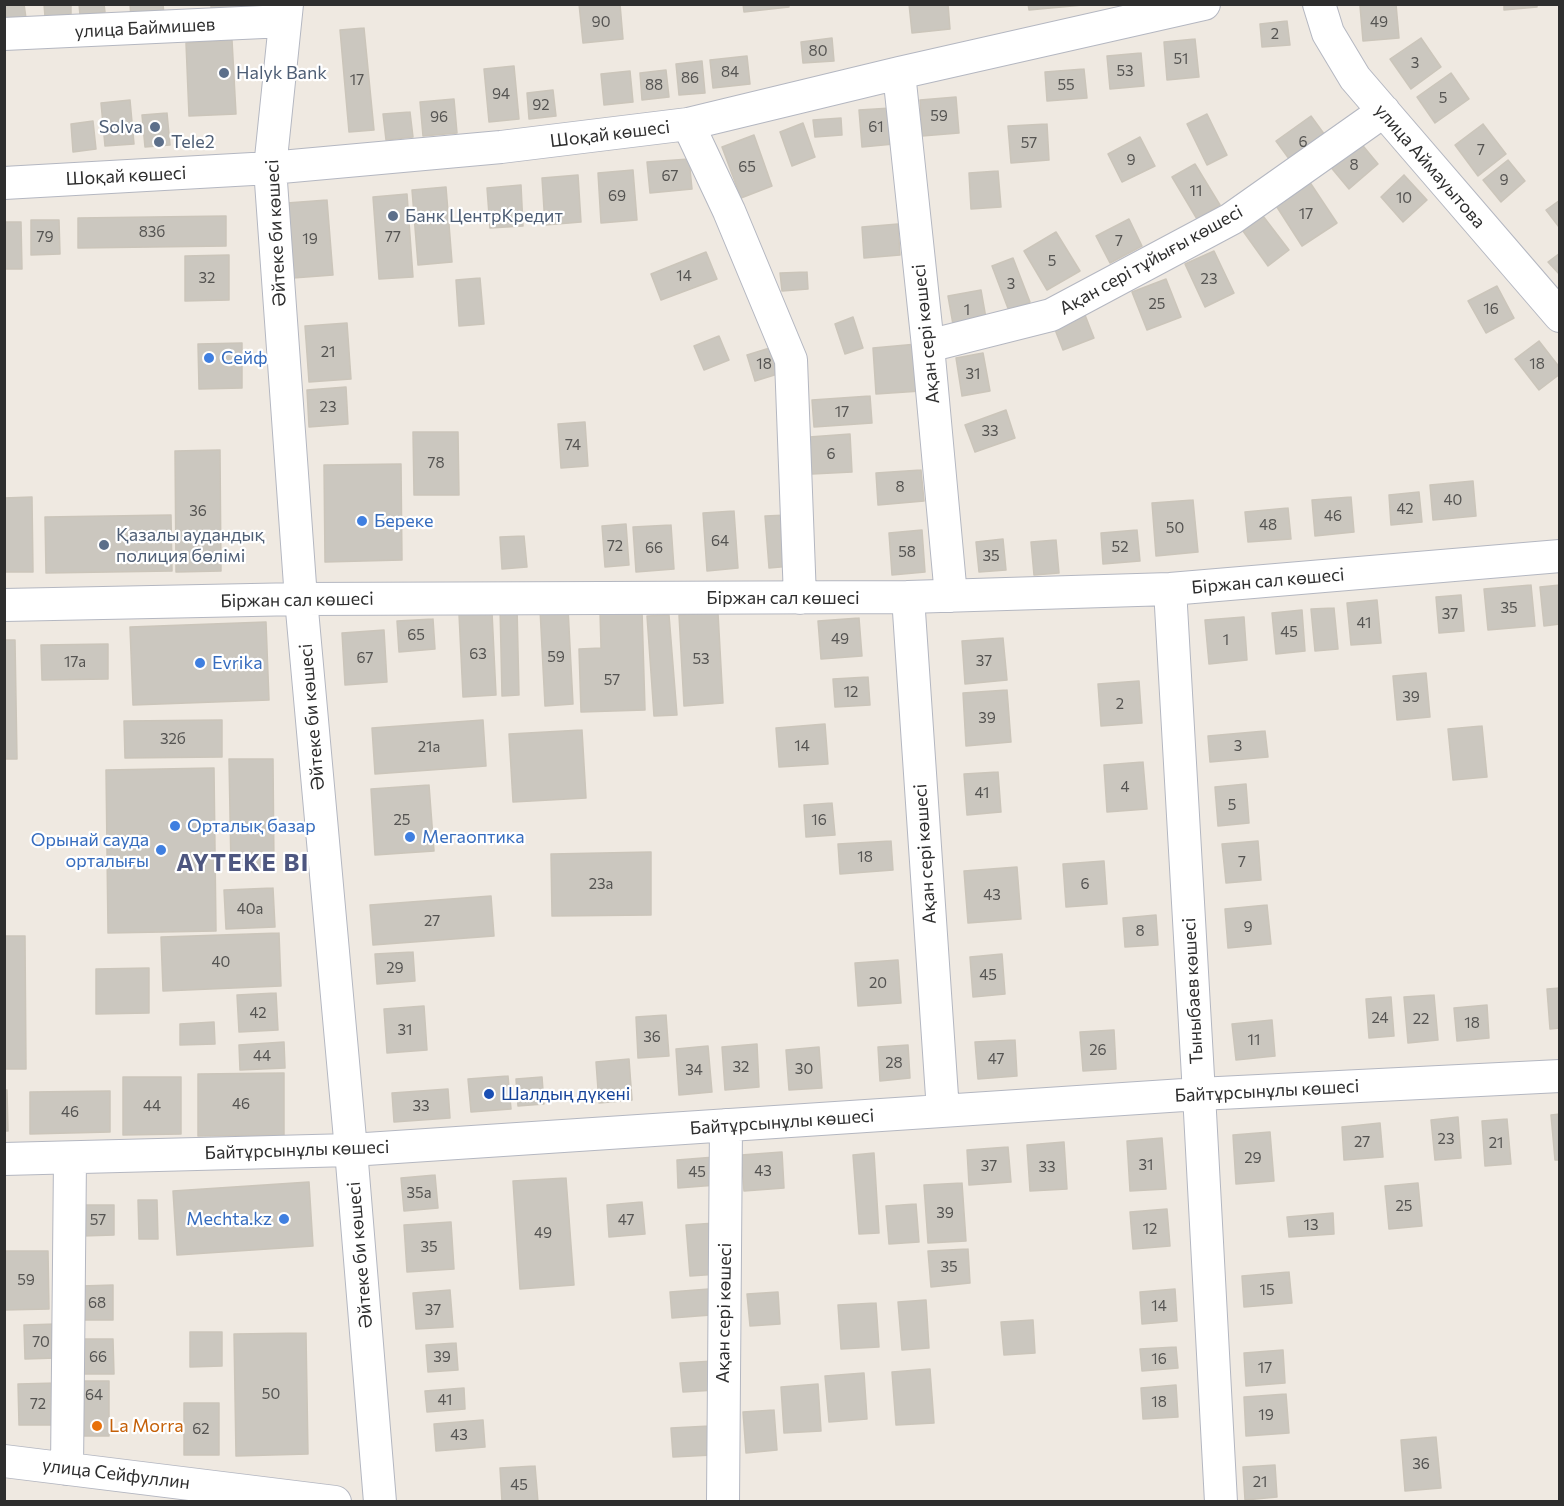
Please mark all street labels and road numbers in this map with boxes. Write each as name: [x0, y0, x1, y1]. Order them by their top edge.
street label: улица Баймишев: [74, 14, 216, 42]
street label: улица Аймауытова: [1370, 99, 1490, 233]
street label: Шоқай көшесі: [549, 116, 671, 152]
street label: Әйтеке би көшесі: [261, 159, 291, 307]
street label: Шоқай көшесі: [65, 162, 187, 190]
street label: Ақан сері тұйығы көшесі: [1056, 201, 1246, 319]
street label: Ақан сері көшесі: [908, 263, 944, 405]
street label: Біржан сал көшесі: [1191, 564, 1345, 598]
street label: Біржан сал көшесі: [706, 587, 860, 609]
street label: Біржан сал көшесі: [220, 588, 374, 612]
street label: Әйтеке би көшесі: [295, 643, 329, 791]
street label: Ақан сері көшесі: [909, 783, 941, 925]
street label: Тыныбаев көшесі: [1178, 917, 1208, 1065]
street label: Байтұрсынұлы көшесі: [1174, 1075, 1360, 1107]
street label: Байтұрсынұлы көшесі: [689, 1105, 875, 1139]
street label: Байтұрсынұлы көшесі: [204, 1136, 390, 1164]
street label: Әйтеке би көшесі: [343, 1181, 377, 1329]
street label: Ақан сері көшесі: [712, 1243, 736, 1383]
street label: улица Сейфуллин: [41, 1454, 191, 1494]

